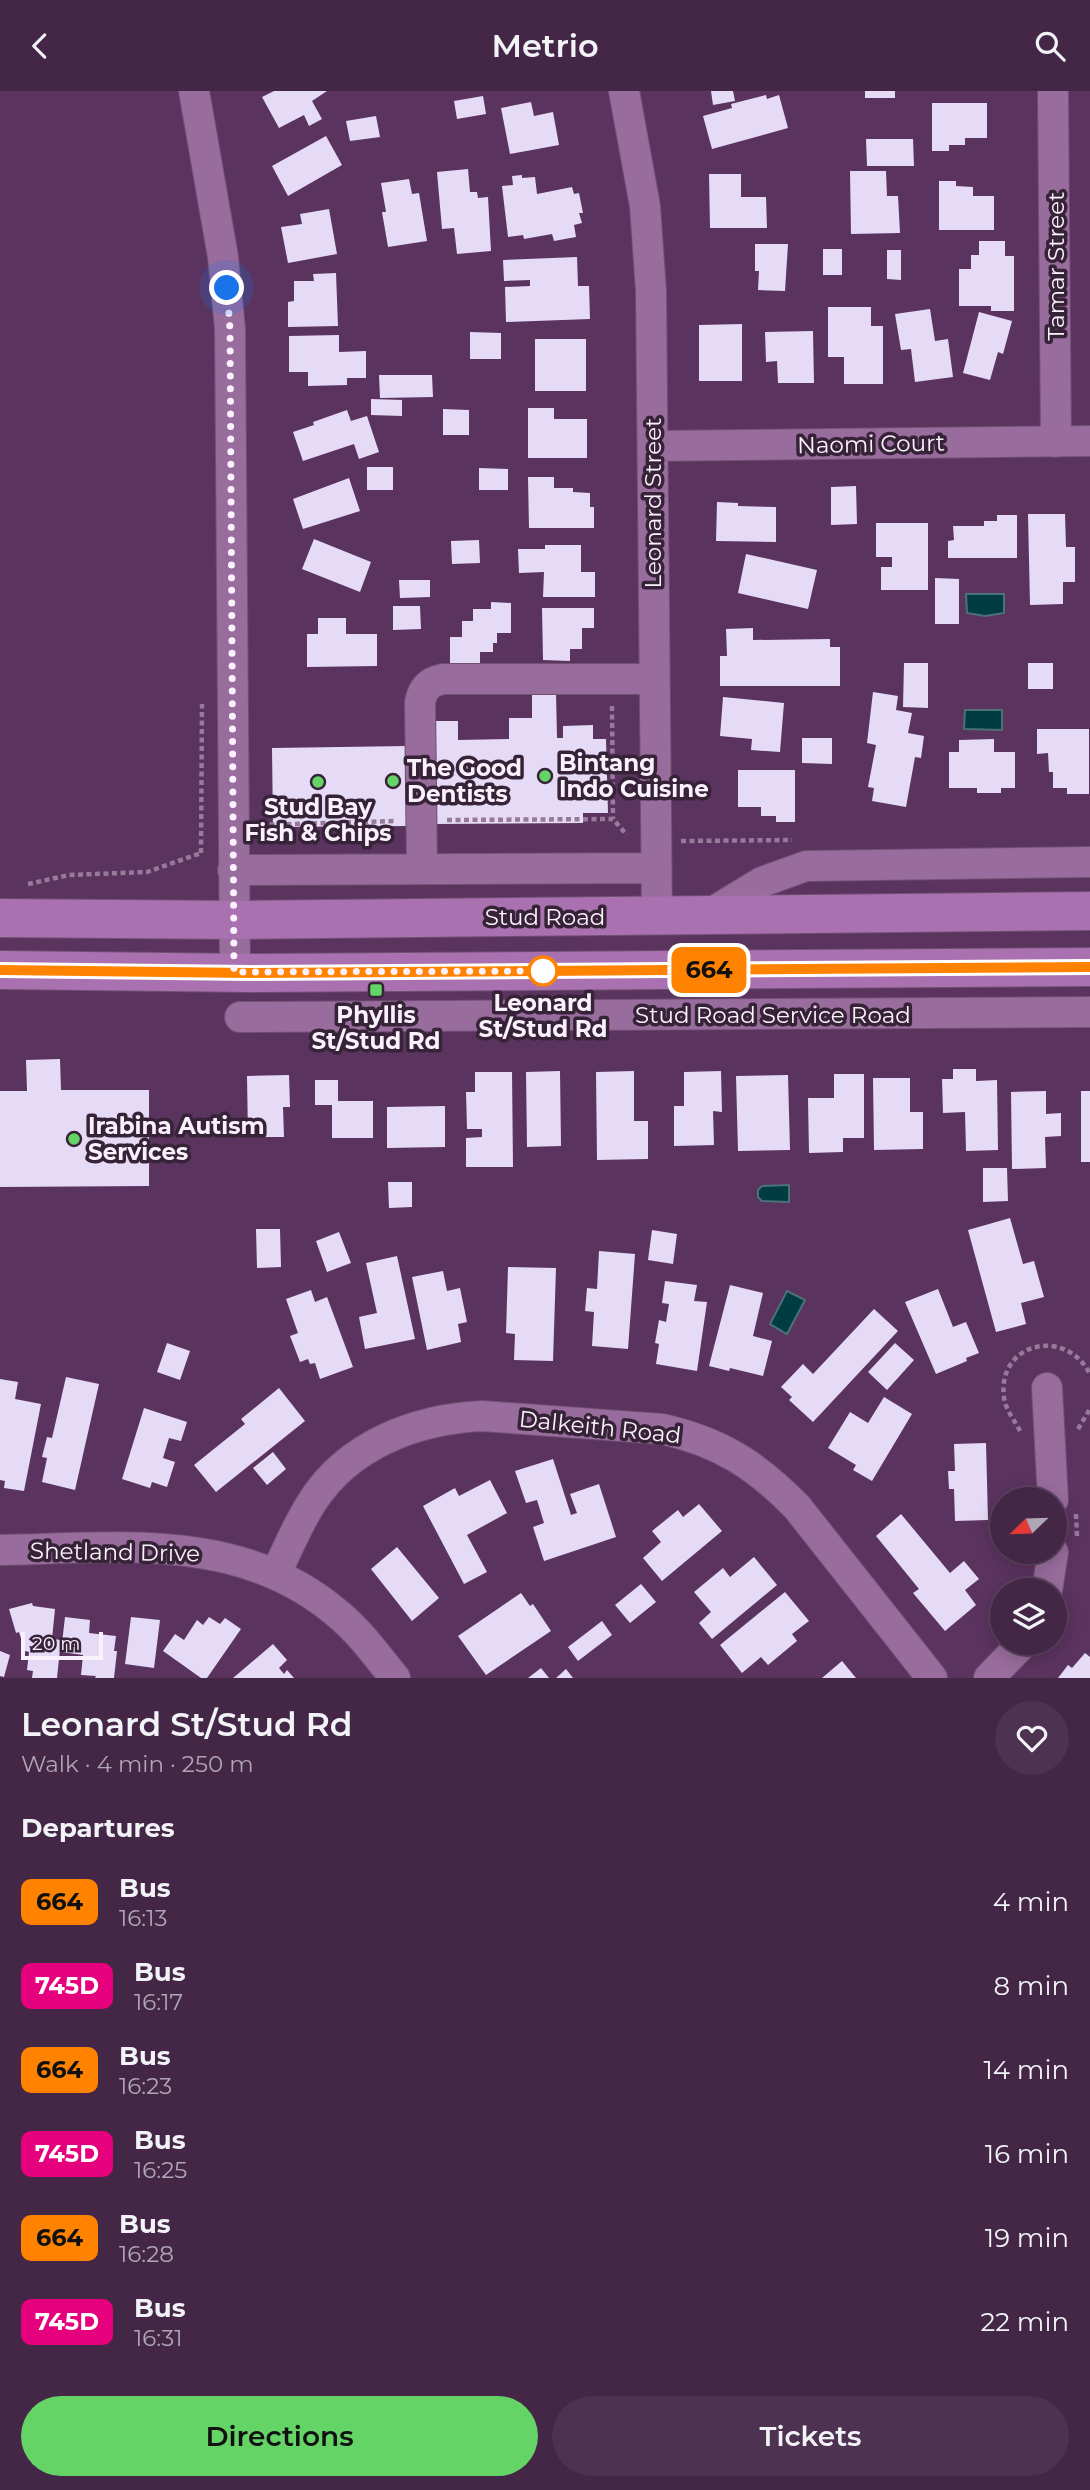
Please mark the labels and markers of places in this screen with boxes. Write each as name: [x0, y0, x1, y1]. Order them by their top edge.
place label: Bintang Indo Cuisine: [559, 749, 709, 803]
place label: The Good Dentists: [407, 754, 522, 808]
marker: Bintang Indo Cuisine: [537, 768, 553, 784]
marker: The Good Dentists: [385, 773, 401, 789]
marker: Stud Bay Fish & Chips: [310, 774, 326, 790]
place label: Stud Bay Fish & Chips: [244, 793, 392, 847]
marker: Leonard St/Stud Rd: [528, 956, 558, 986]
marker: Phyllis St/Stud Rd: [368, 982, 384, 998]
place label: Leonard St/Stud Rd: [479, 989, 607, 1043]
place label: Phyllis St/Stud Rd: [312, 1001, 440, 1055]
place label: Irabina Autism Services: [88, 1112, 265, 1166]
marker: Irabina Autism Services: [66, 1131, 82, 1147]

